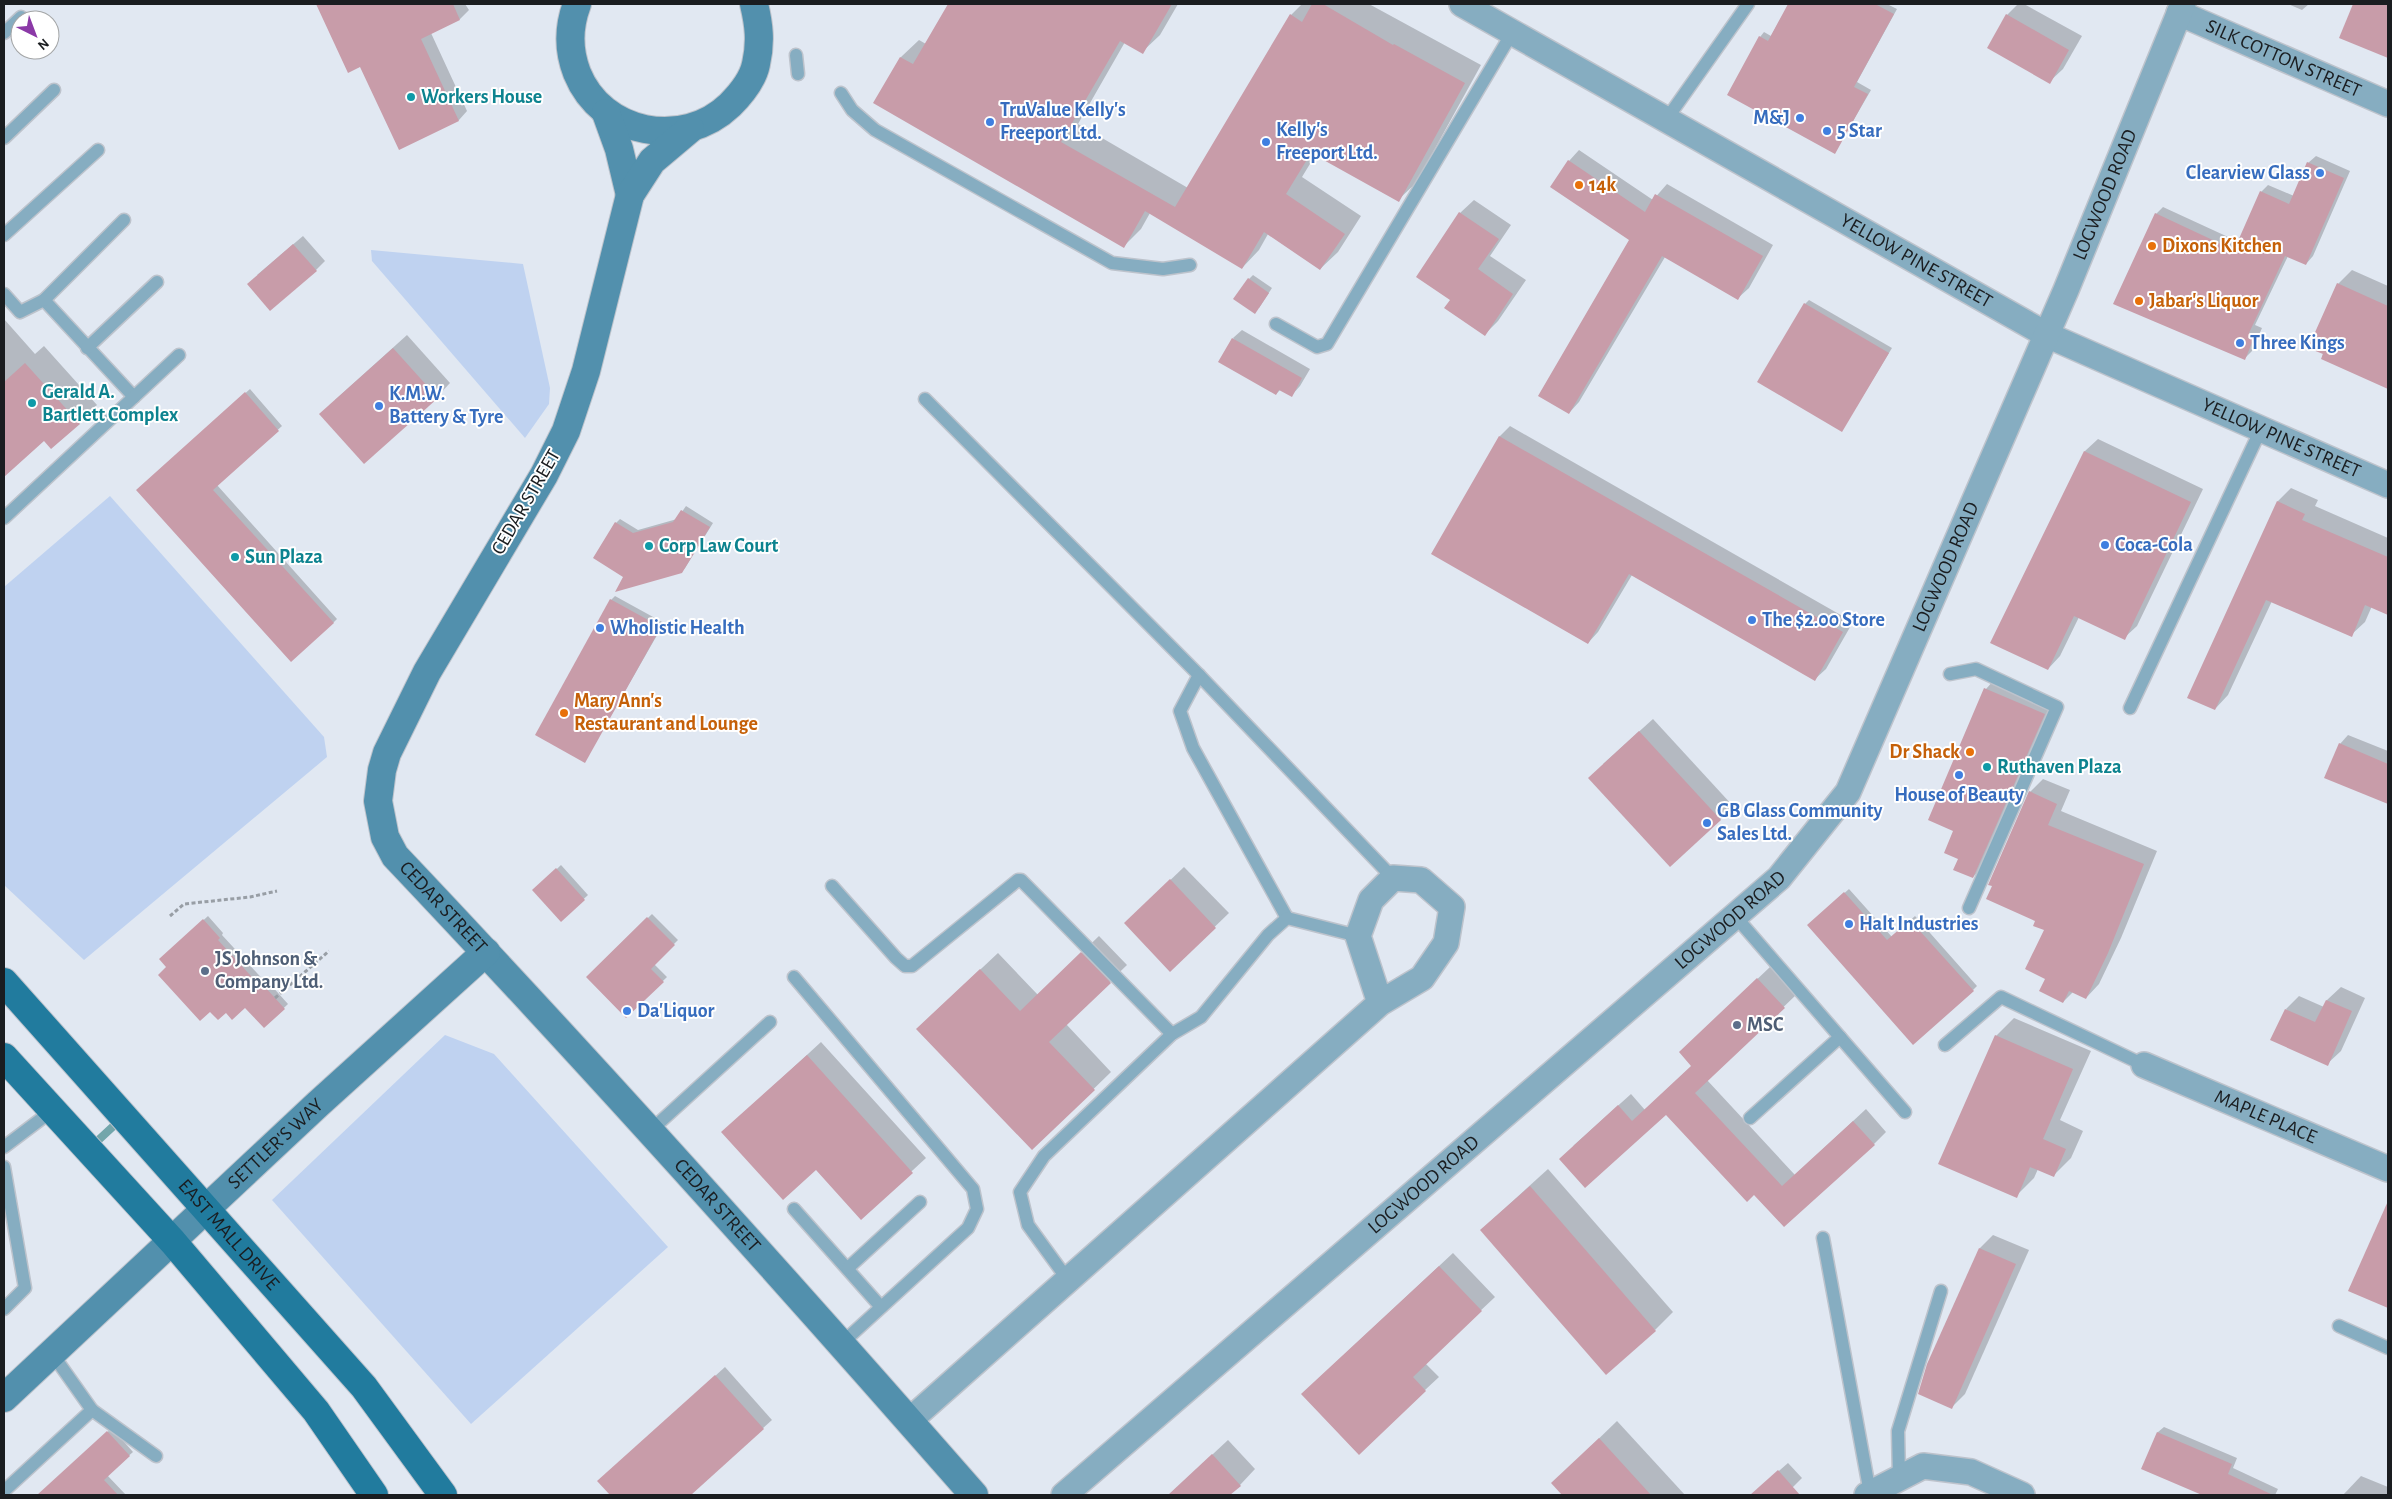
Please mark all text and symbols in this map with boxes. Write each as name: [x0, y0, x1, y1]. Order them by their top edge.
north arrow: [10, 10, 60, 60]
street label: SILK COTTON STREET: [2203, 16, 2364, 101]
text: N: [35, 35, 51, 52]
place label: Workers House: [421, 87, 542, 107]
marker: Workers House: [405, 91, 417, 103]
place label: TruValue Kelly's Freeport Ltd.: [1000, 100, 1126, 143]
place label: M&J: [1753, 108, 1790, 128]
marker: M&J: [1794, 112, 1806, 124]
marker: TruValue Kelly's Freeport Ltd.: [984, 116, 996, 128]
place label: Kelly's Freeport Ltd.: [1276, 120, 1378, 163]
place label: 5 Star: [1837, 121, 1882, 141]
marker: 5 Star: [1821, 125, 1833, 137]
street label: LOGWOOD ROAD: [2069, 126, 2141, 263]
marker: Kelly's Freeport Ltd.: [1260, 136, 1272, 148]
place label: Clearview Glass: [2186, 163, 2310, 183]
marker: Clearview Glass: [2314, 167, 2326, 179]
place label: 14k: [1589, 175, 1616, 195]
marker: 14k: [1573, 179, 1585, 191]
street label: YELLOW PINE STREET: [1837, 210, 1996, 312]
place label: Dixons Kitchen: [2162, 236, 2282, 256]
marker: Dixons Kitchen: [2146, 240, 2158, 252]
place label: Jabar's Liquor: [2149, 291, 2258, 311]
marker: Jabar's Liquor: [2133, 295, 2145, 307]
place label: Three Kings: [2250, 333, 2345, 353]
marker: Three Kings: [2234, 337, 2246, 349]
place label: Gerald A. Bartlett Complex: [42, 382, 179, 425]
place label: K.M.W. Battery & Tyre: [389, 384, 503, 427]
street label: YELLOW PINE STREET: [2199, 394, 2364, 482]
marker: Gerald A. Bartlett Complex: [26, 397, 38, 409]
marker: K.M.W. Battery & Tyre: [373, 400, 385, 412]
street label: CEDAR STREET: [488, 446, 564, 558]
street label: LOGWOOD ROAD: [1909, 499, 1983, 635]
place label: Coca-Cola: [2115, 535, 2193, 555]
place label: Corp Law Court: [659, 536, 778, 556]
marker: Coca-Cola: [2099, 539, 2111, 551]
marker: Corp Law Court: [643, 540, 655, 552]
place label: Sun Plaza: [245, 547, 323, 567]
marker: Sun Plaza: [229, 551, 241, 563]
place label: The $2.00 Store: [1762, 610, 1885, 630]
marker: The $2.00 Store: [1746, 614, 1758, 626]
place label: Wholistic Health: [610, 618, 745, 638]
marker: Wholistic Health: [594, 622, 606, 634]
place label: Mary Ann's Restaurant and Lounge: [574, 691, 758, 734]
marker: Mary Ann's Restaurant and Lounge: [558, 707, 570, 719]
place label: Dr Shack: [1889, 742, 1960, 762]
marker: Dr Shack: [1964, 746, 1976, 758]
place label: Ruthaven Plaza: [1997, 757, 2122, 777]
marker: Ruthaven Plaza: [1981, 761, 1993, 773]
marker: House of Beauty: [1953, 769, 1965, 781]
place label: House of Beauty: [1894, 785, 2024, 805]
place label: GB Glass Community Sales Ltd.: [1717, 801, 1882, 844]
marker: GB Glass Community Sales Ltd.: [1701, 817, 1713, 829]
street label: CEDAR STREET: [396, 857, 491, 957]
street label: LOGWOOD ROAD: [1671, 867, 1790, 973]
place label: Halt Industries: [1859, 914, 1979, 934]
marker: Halt Industries: [1843, 918, 1855, 930]
place label: JS Johnson & Company Ltd.: [215, 949, 323, 992]
marker: JS Johnson & Company Ltd.: [199, 965, 211, 977]
place label: Da'Liquor: [637, 1001, 715, 1021]
marker: Da'Liquor: [621, 1005, 633, 1017]
place label: MSC: [1747, 1015, 1784, 1035]
marker: MSC: [1731, 1019, 1743, 1031]
street label: MAPLE PLACE: [2211, 1086, 2320, 1147]
street label: SETTLER'S WAY: [224, 1094, 327, 1193]
street label: LOGWOOD ROAD: [1364, 1132, 1483, 1238]
street label: CEDAR STREET: [670, 1155, 764, 1256]
street label: EAST MALL DRIVE: [174, 1175, 283, 1294]

